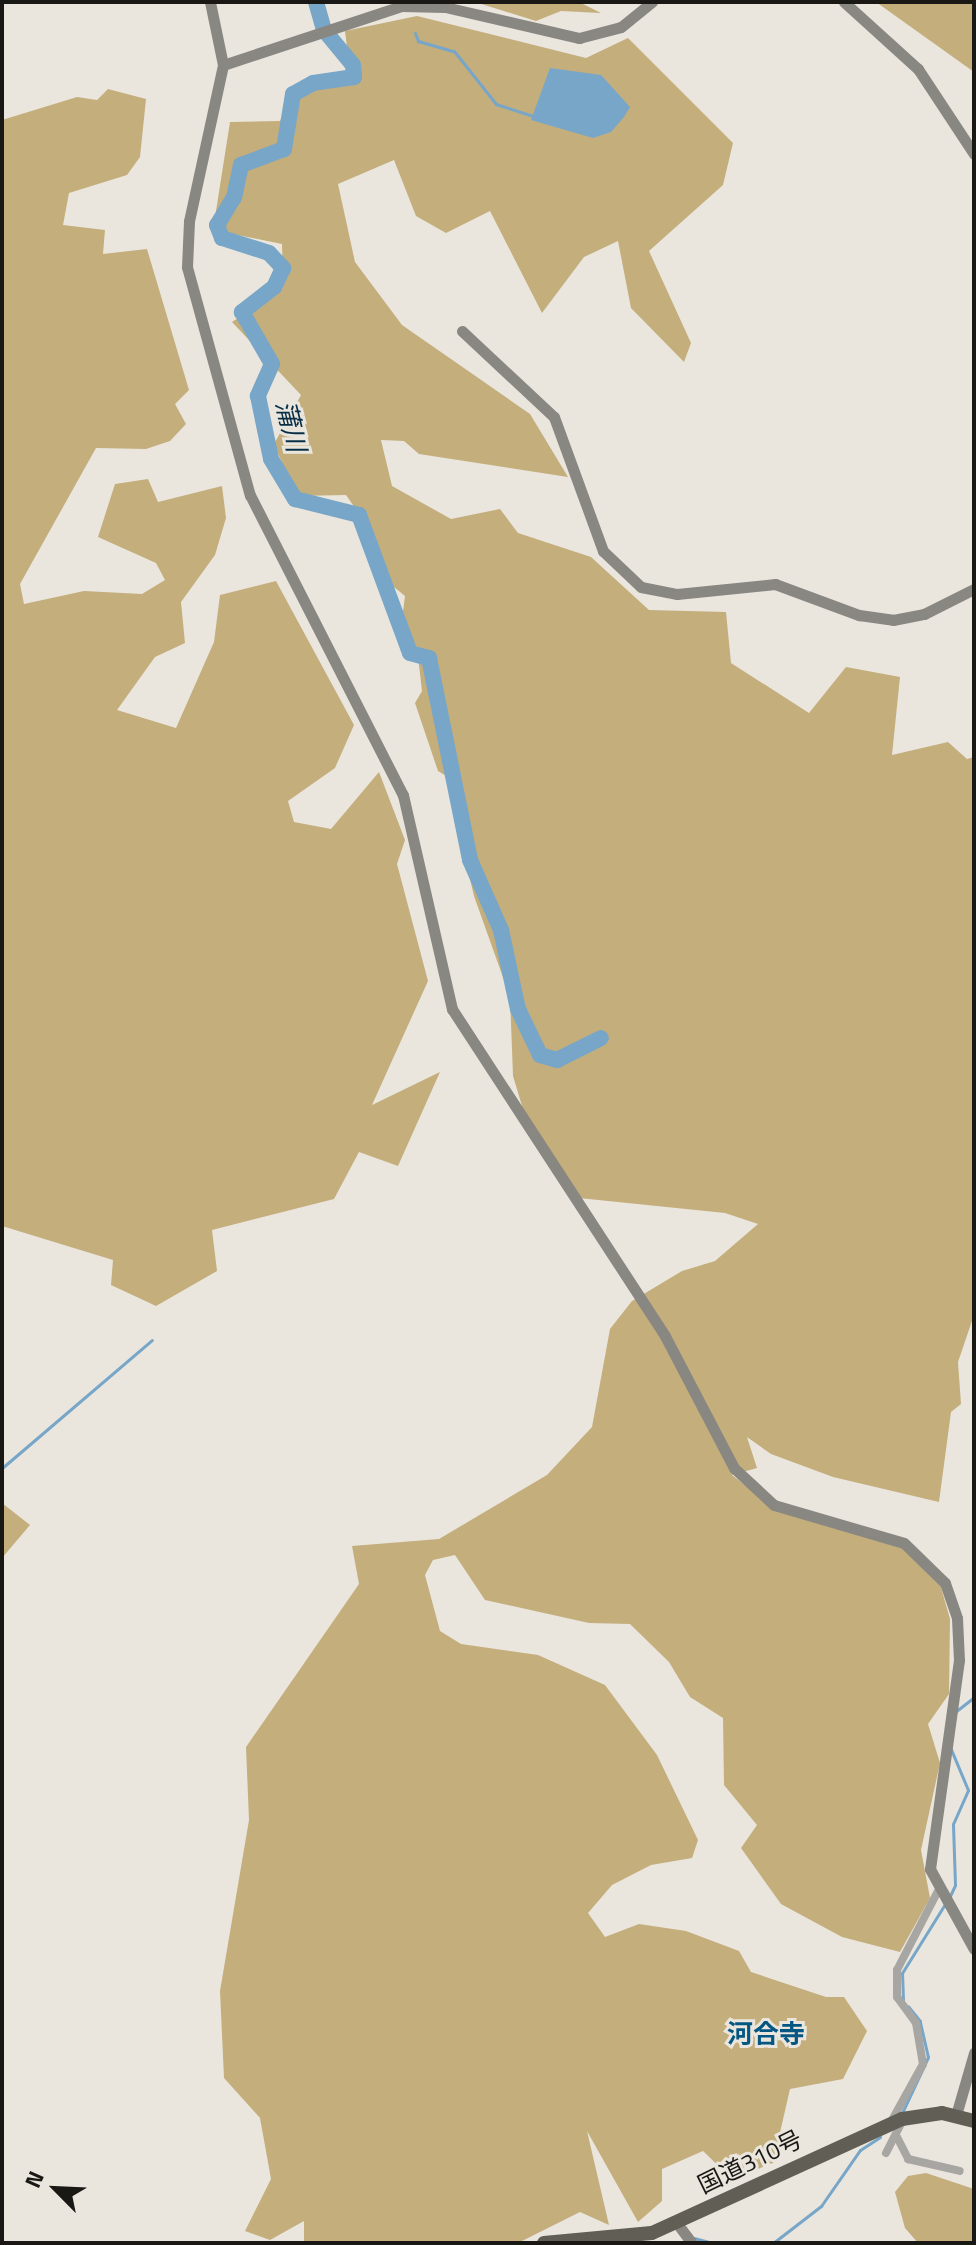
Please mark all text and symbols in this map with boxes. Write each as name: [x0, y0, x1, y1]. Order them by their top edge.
water label: 蒲川: [270, 397, 312, 455]
district label: 河合寺: [727, 2018, 805, 2050]
street label: 国道310号: [693, 2124, 807, 2200]
north arrow: [16, 2149, 96, 2229]
text: N: [15, 2165, 53, 2193]

